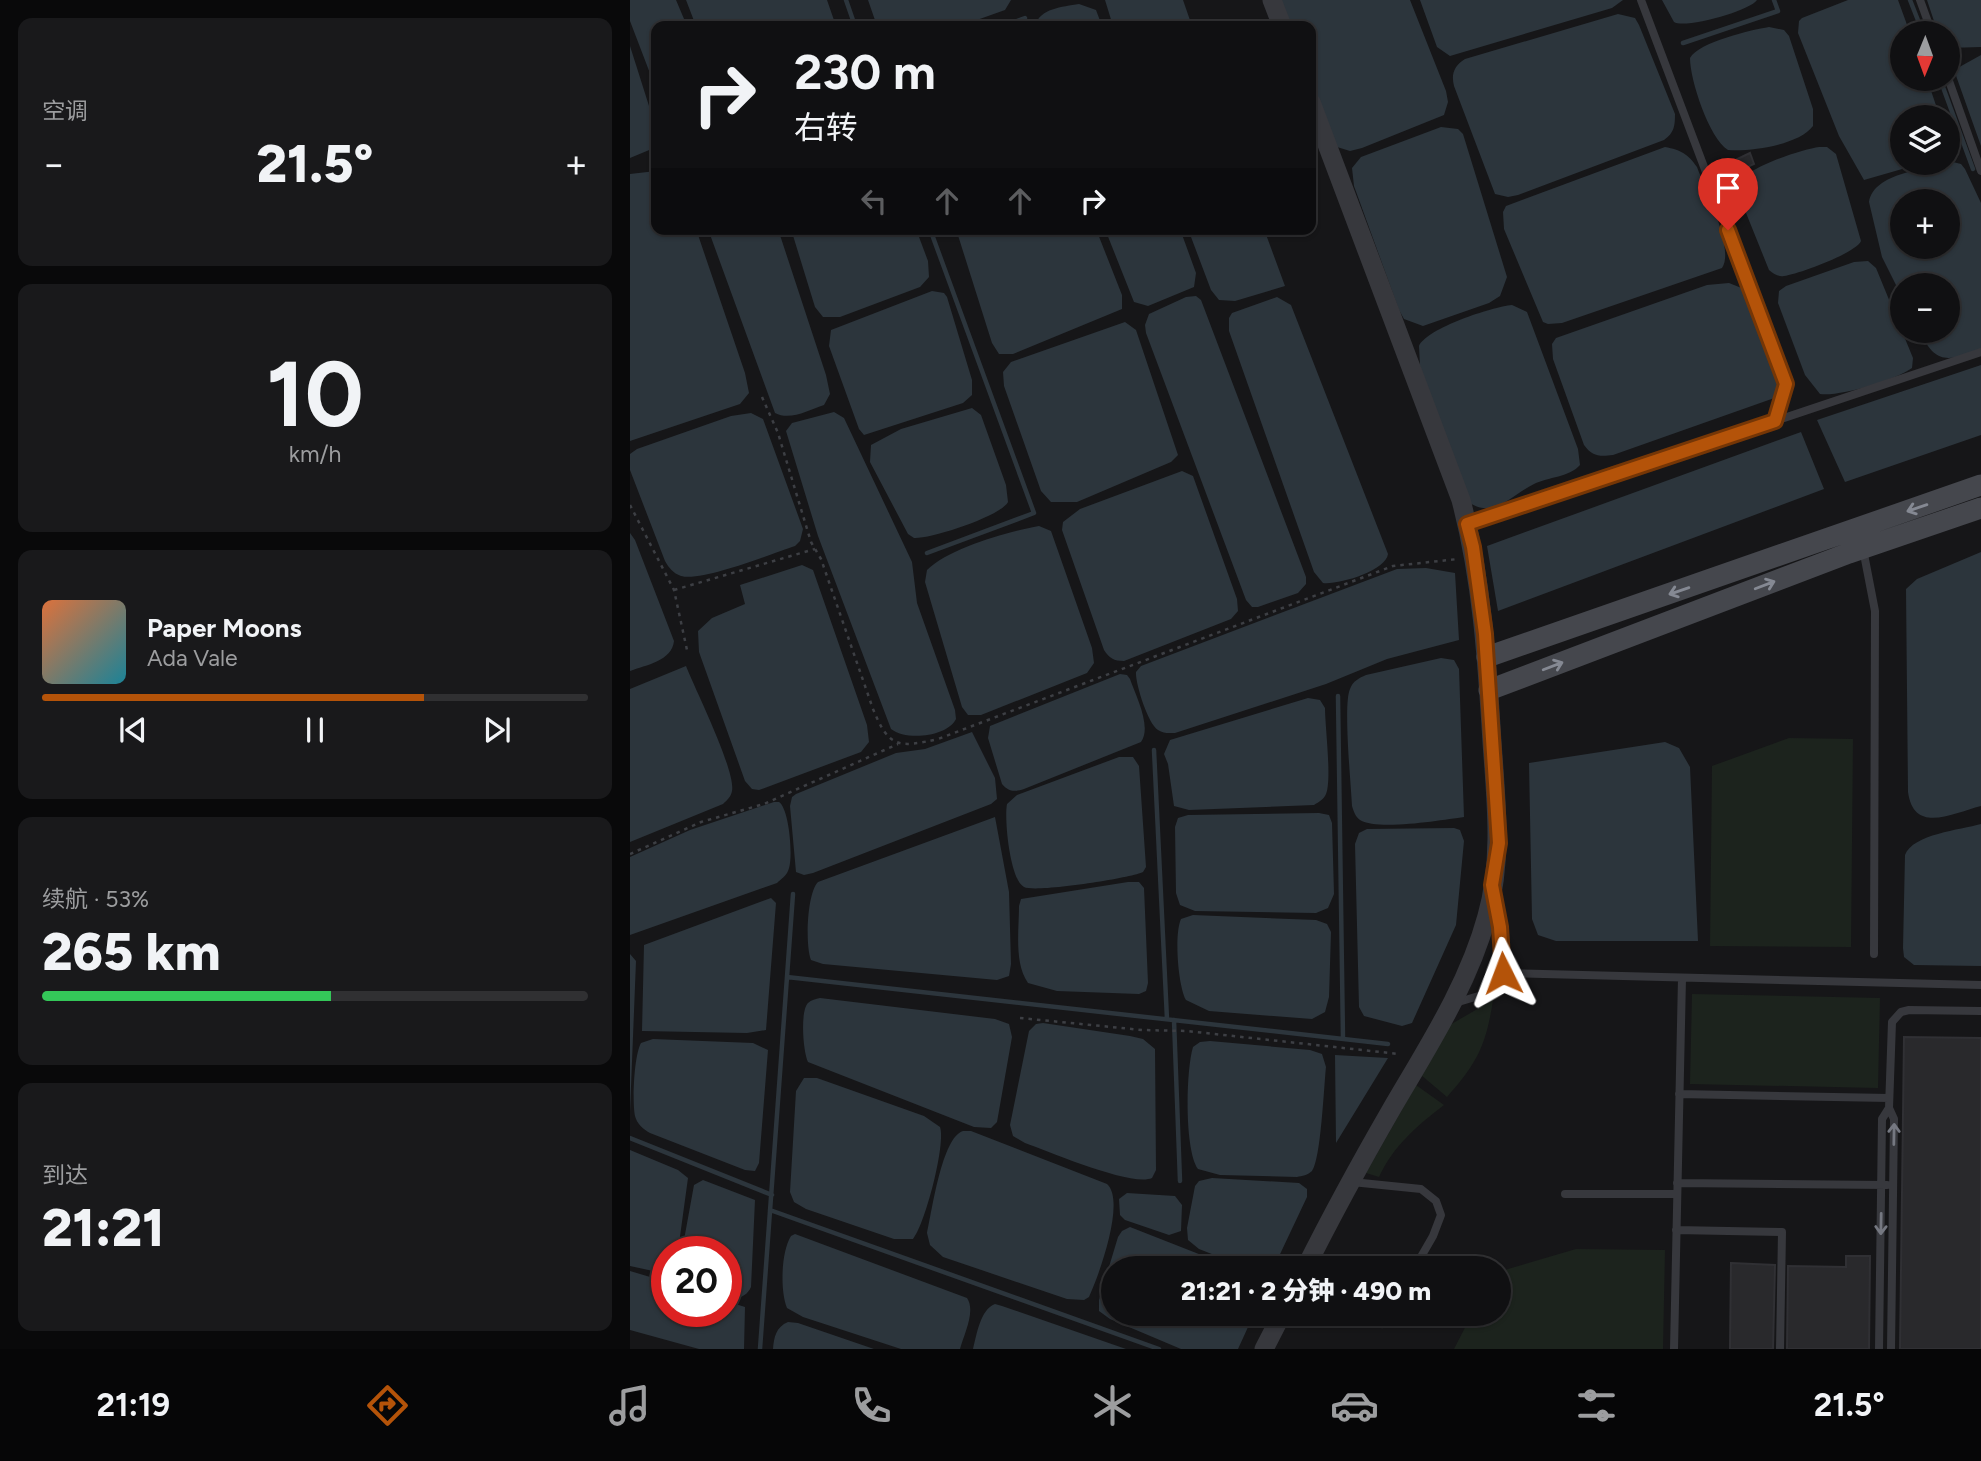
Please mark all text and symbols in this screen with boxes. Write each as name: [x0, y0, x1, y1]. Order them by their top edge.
north arrow: [1890, 21, 1960, 91]
map controls: [1890, 21, 1960, 343]
text: 230 m: [794, 42, 936, 101]
icon: right: [679, 49, 770, 140]
text: 空调: [42, 97, 88, 125]
button: layers: [1890, 105, 1960, 175]
text: 右转: [794, 109, 858, 147]
text: 21.5°: [257, 133, 373, 195]
text: −: [42, 141, 66, 187]
text: +: [564, 141, 588, 187]
pin: [1698, 158, 1758, 230]
icon: arrive: [1709, 169, 1747, 207]
icon: left: [855, 182, 893, 220]
icon: ahead: [928, 182, 966, 220]
icon: ahead: [1001, 182, 1039, 220]
icon: right: [1074, 182, 1112, 220]
button: +: [1890, 189, 1960, 259]
button: −: [1890, 273, 1960, 343]
text: 10: [266, 340, 364, 449]
text: km/h: [289, 440, 341, 468]
one-way arrow: [1906, 503, 1928, 515]
one-way arrow: [1754, 578, 1776, 590]
one-way arrow: [1668, 586, 1690, 598]
text: Paper Moons: [147, 612, 302, 644]
text: Ada Vale: [147, 644, 238, 672]
one-way arrow: [1541, 658, 1563, 671]
icon: previous: [114, 711, 152, 749]
icon: pause: [296, 711, 334, 749]
icon: next: [478, 711, 516, 749]
text: 续航 · 53%: [42, 885, 149, 913]
text: 265 km: [42, 921, 221, 983]
position arrow: [1466, 936, 1540, 1010]
one-way arrow: [1887, 1123, 1901, 1146]
text: 到达: [42, 1161, 88, 1189]
text: 21:21: [42, 1197, 164, 1259]
one-way arrow: [1874, 1212, 1888, 1235]
speed limit sign: 20: [651, 1236, 742, 1327]
text: 21:21 · 2 分钟 · 490 m: [1181, 1275, 1431, 1307]
icon: directions: [363, 1381, 412, 1430]
icon: music: [605, 1381, 654, 1430]
icon: phone: [847, 1381, 896, 1430]
icon: climate: [1088, 1381, 1137, 1430]
icon: car: [1330, 1381, 1379, 1430]
icon: filters: [1572, 1381, 1621, 1430]
text: 21:19: [96, 1386, 170, 1424]
text: 21.5°: [1814, 1386, 1884, 1424]

